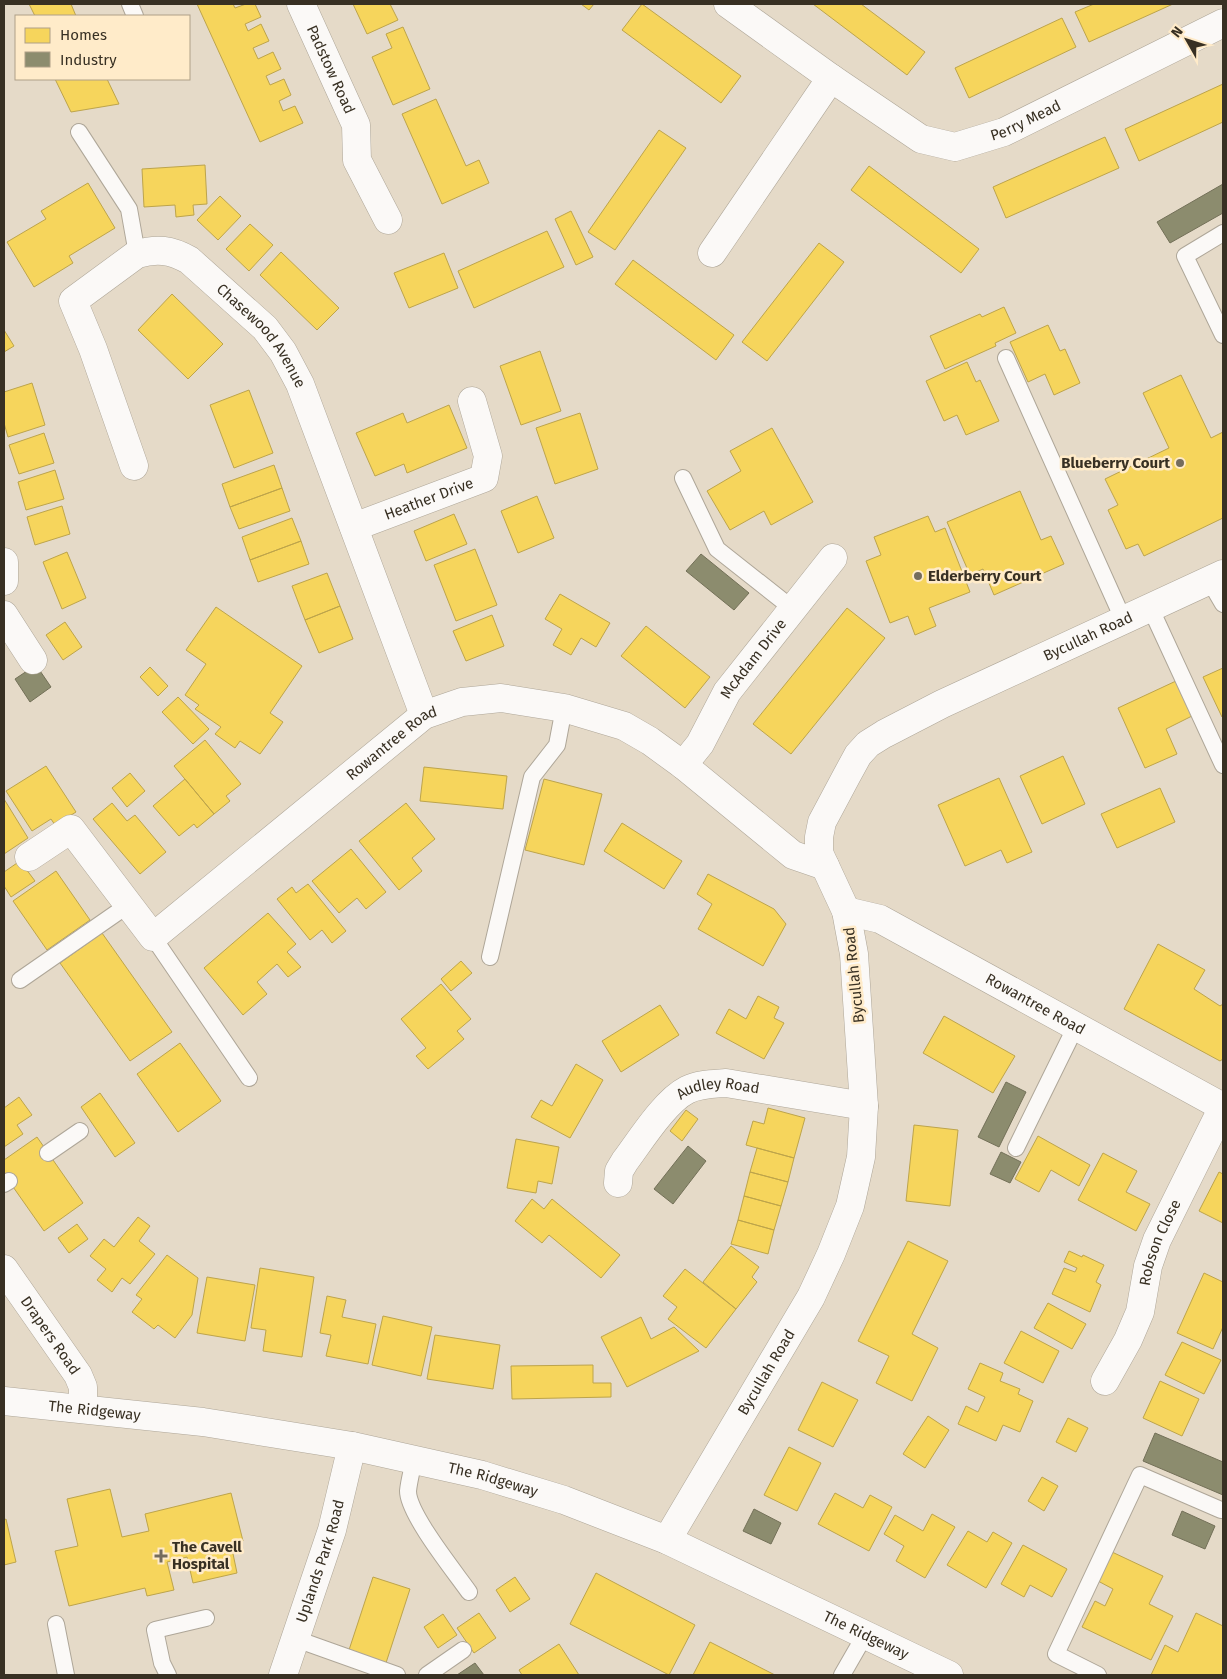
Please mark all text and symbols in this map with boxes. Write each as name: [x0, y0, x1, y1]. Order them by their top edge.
legend: [15, 15, 190, 80]
north arrow: [1162, 15, 1212, 65]
street label: Padstow Road: [303, 22, 359, 117]
text: N: [1168, 23, 1187, 41]
text: Homes: [60, 26, 107, 44]
text: Industry: [60, 51, 117, 69]
street label: Perry Mead: [988, 96, 1064, 145]
street label: Chasewood Avenue: [213, 280, 309, 391]
place label: Blueberry Court: [1061, 454, 1170, 472]
marker: Blueberry Court: [1174, 457, 1186, 469]
street label: Heather Drive: [382, 474, 476, 524]
place label: Elderberry Court: [928, 567, 1042, 585]
marker: Elderberry Court: [912, 570, 924, 582]
street label: Bycullah Road: [1040, 608, 1135, 665]
street label: McAdam Drive: [716, 615, 790, 701]
street label: Rowantree Road: [343, 702, 439, 784]
street label: Bycullah Road: [840, 926, 868, 1024]
street label: Rowantree Road: [982, 970, 1088, 1039]
street label: Audley Road: [673, 1074, 761, 1103]
street label: Robson Close: [1136, 1196, 1185, 1287]
street label: Drapers Road: [17, 1293, 84, 1378]
street label: Bycullah Road: [734, 1326, 799, 1418]
street label: The Ridgeway: [47, 1397, 142, 1424]
street label: The Ridgeway: [446, 1459, 541, 1501]
street label: Uplands Park Road: [292, 1498, 348, 1625]
place label: The Cavell Hospital: [172, 1538, 242, 1573]
marker: The Cavell Hospital: [154, 1549, 168, 1563]
street label: The Ridgeway: [820, 1607, 912, 1664]

